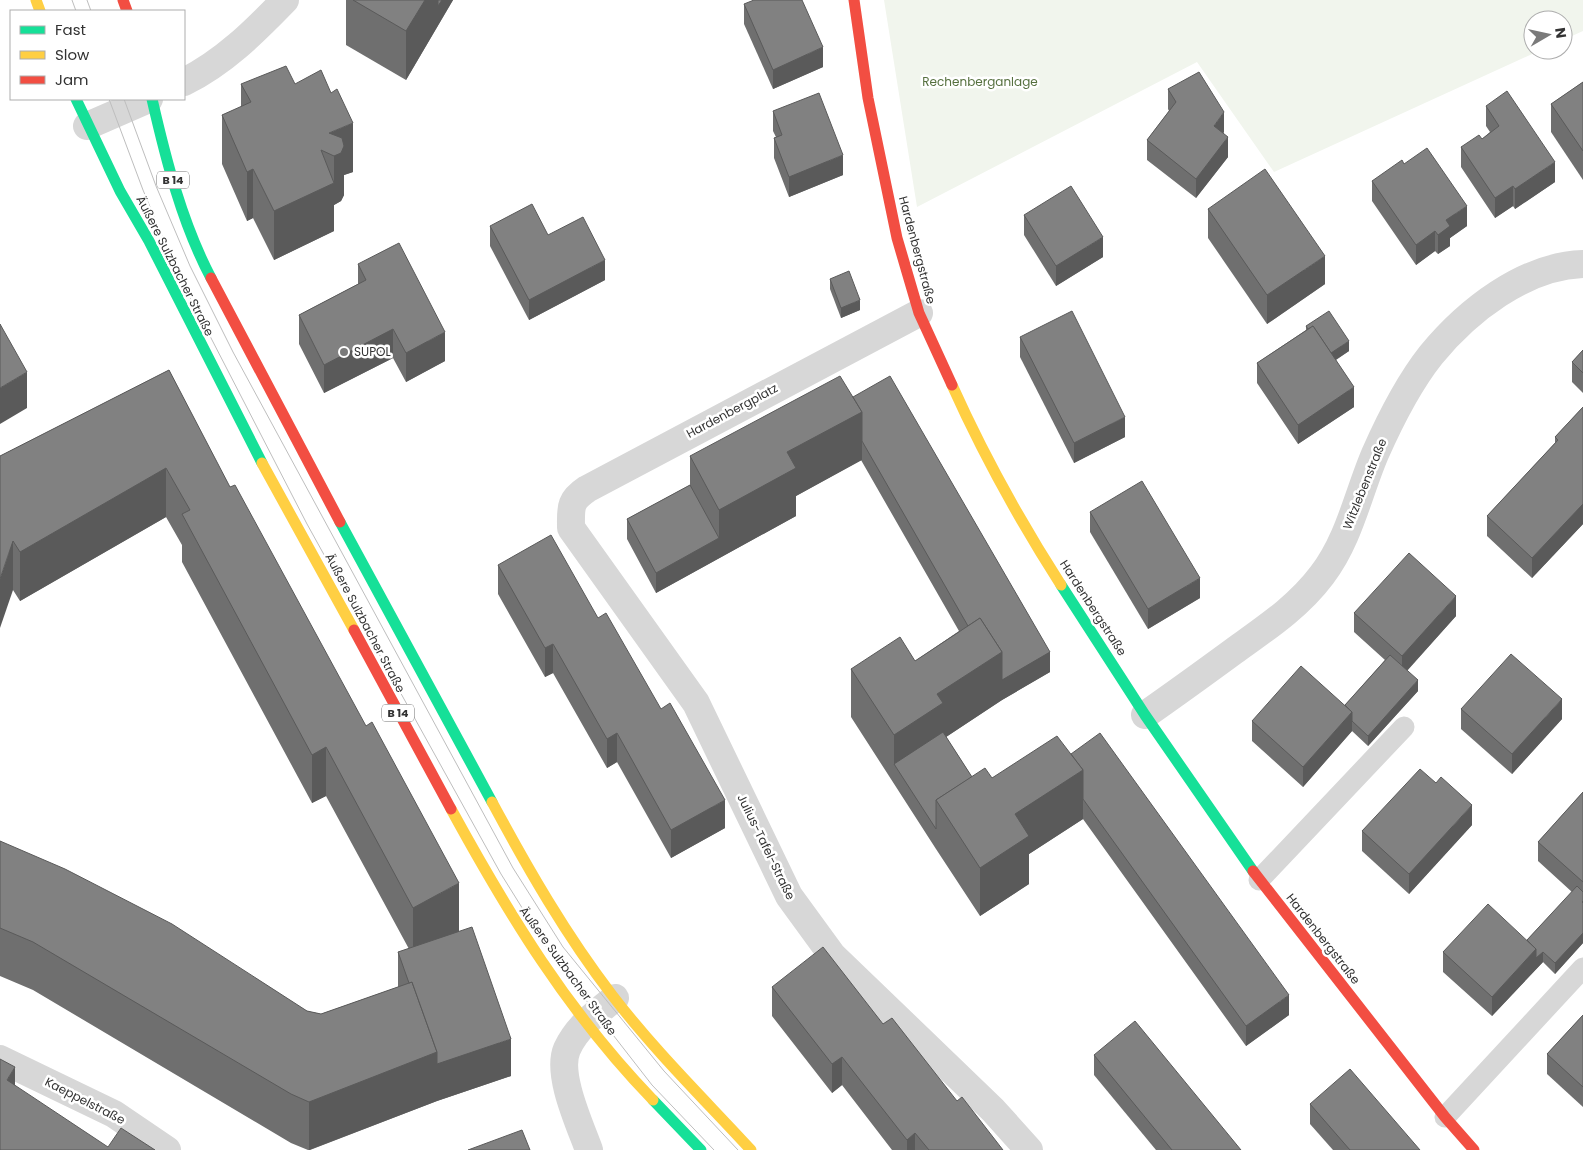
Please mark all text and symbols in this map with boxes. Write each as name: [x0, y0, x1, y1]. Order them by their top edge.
legend: [10, 10, 185, 100]
north arrow: [1523, 10, 1573, 60]
text: Fast: [55, 19, 86, 40]
text: N: [1550, 26, 1572, 40]
text: Slow: [55, 44, 90, 65]
text: Jam: [55, 69, 89, 90]
park label: Rechenberganlage: [922, 73, 1038, 90]
road number: B 14: [157, 172, 189, 188]
street label: Äußere Sulzbacher Straße: [133, 193, 218, 339]
street label: Hardenbergstraße: [895, 194, 940, 306]
place label: SUPOL: [354, 343, 391, 360]
marker: SUPOL: [338, 346, 350, 358]
street label: Hardenbergplatz: [683, 379, 780, 442]
street label: Witzlebenstraße: [1338, 436, 1391, 532]
street label: Äußere Sulzbacher Straße: [321, 550, 409, 695]
street label: Hardenbergstraße: [1056, 557, 1131, 659]
road number: B 14: [382, 704, 414, 721]
street label: Julius-Tafel-Straße: [733, 791, 799, 902]
street label: Hardenbergstraße: [1282, 890, 1364, 988]
street label: Äußere Sulzbacher Straße: [516, 903, 621, 1039]
street label: Kaeppelstraße: [42, 1073, 128, 1128]

